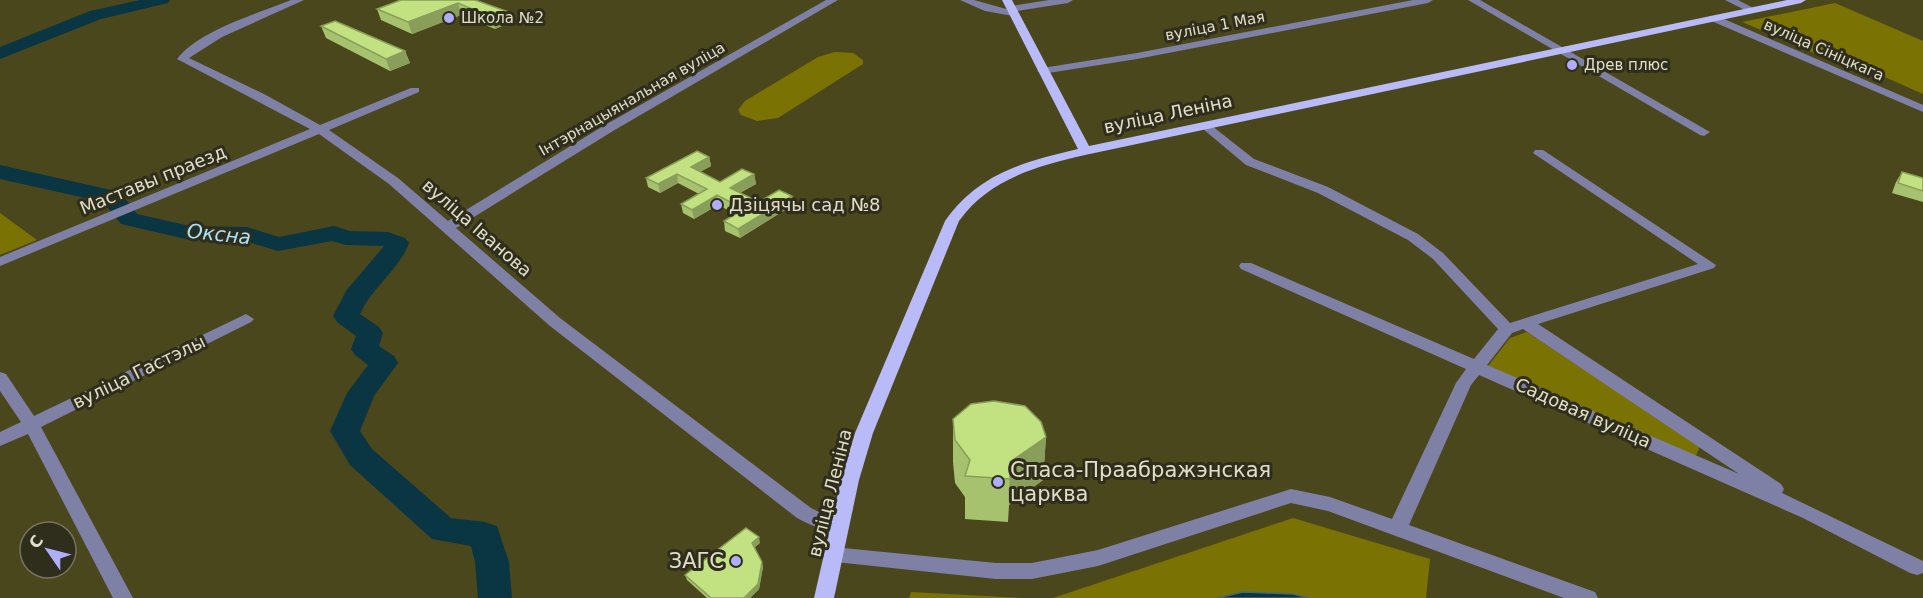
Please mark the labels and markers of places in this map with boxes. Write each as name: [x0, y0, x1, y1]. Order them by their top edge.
place label: Школа №2: [461, 9, 544, 27]
marker: Школа №2: [442, 11, 456, 25]
place label: Древ плюс: [1584, 56, 1668, 74]
marker: Древ плюс: [1565, 58, 1579, 72]
place label: Дзіцячы сад №8: [729, 194, 881, 215]
marker: Дзіцячы сад №8: [710, 198, 724, 212]
place label: Спаса-Праабражэнская царква: [1010, 458, 1271, 506]
marker: Спаса-Праабражэнская царква: [991, 475, 1005, 489]
place label: ЗАГС: [669, 549, 724, 573]
marker: ЗАГС: [729, 554, 743, 568]

